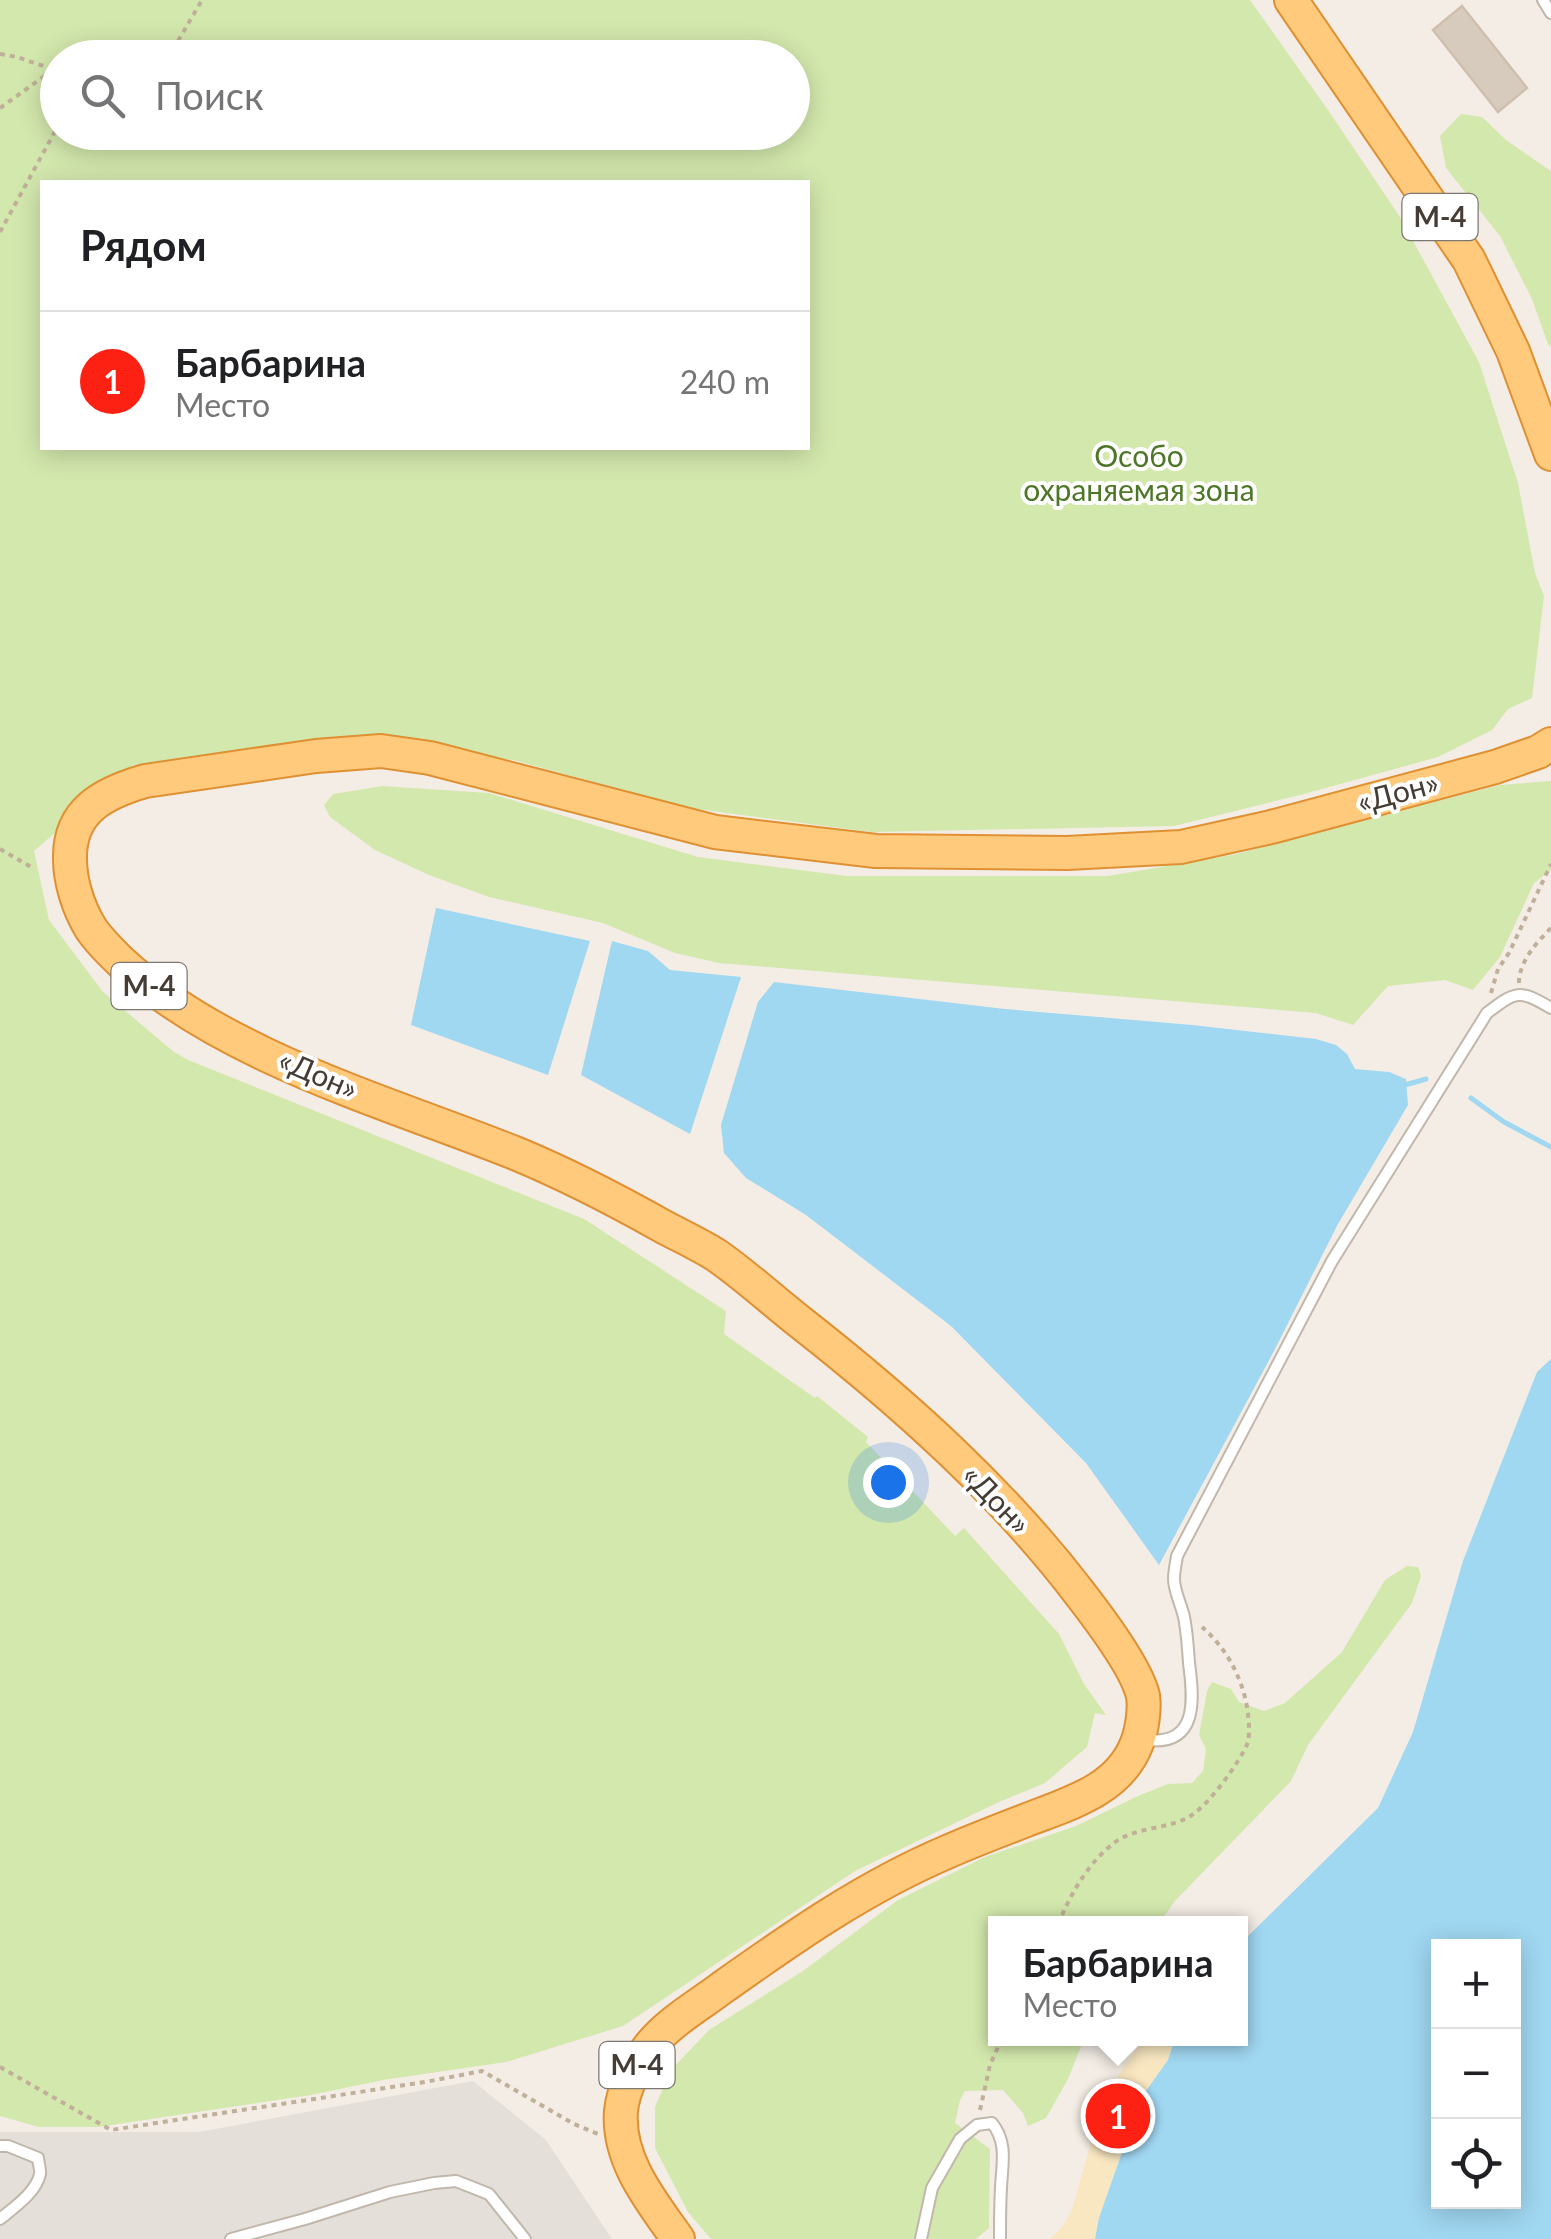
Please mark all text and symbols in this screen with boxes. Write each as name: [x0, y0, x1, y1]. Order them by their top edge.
search box: [40, 40, 810, 150]
icon: search: [75, 68, 130, 123]
text: Поиск: [155, 72, 264, 118]
road number: М-4: [1402, 194, 1478, 240]
text: Рядом: [80, 220, 207, 270]
text: Барбарина: [175, 339, 366, 385]
text: 1: [103, 362, 122, 401]
text: 240 m: [680, 362, 770, 401]
text: Место: [175, 385, 270, 424]
park label: Особо охраняемая зона: [1023, 437, 1255, 507]
street label: «Дон»: [1353, 763, 1442, 819]
road number: М-4: [112, 963, 186, 1009]
street label: «Дон»: [274, 1041, 364, 1106]
street label: «Дон»: [956, 1456, 1039, 1541]
your location: [863, 1457, 914, 1508]
popup: [988, 1916, 1248, 2046]
text: Барбарина: [1022, 1939, 1214, 1985]
map controls: [1431, 1939, 1521, 2209]
button: +: [1431, 1939, 1521, 2029]
text: Место: [1022, 1985, 1118, 2024]
button: −: [1431, 2029, 1521, 2119]
road number: М-4: [600, 2042, 674, 2088]
pin: 1: [1086, 2078, 1150, 2154]
button: locate: [1431, 2119, 1521, 2209]

